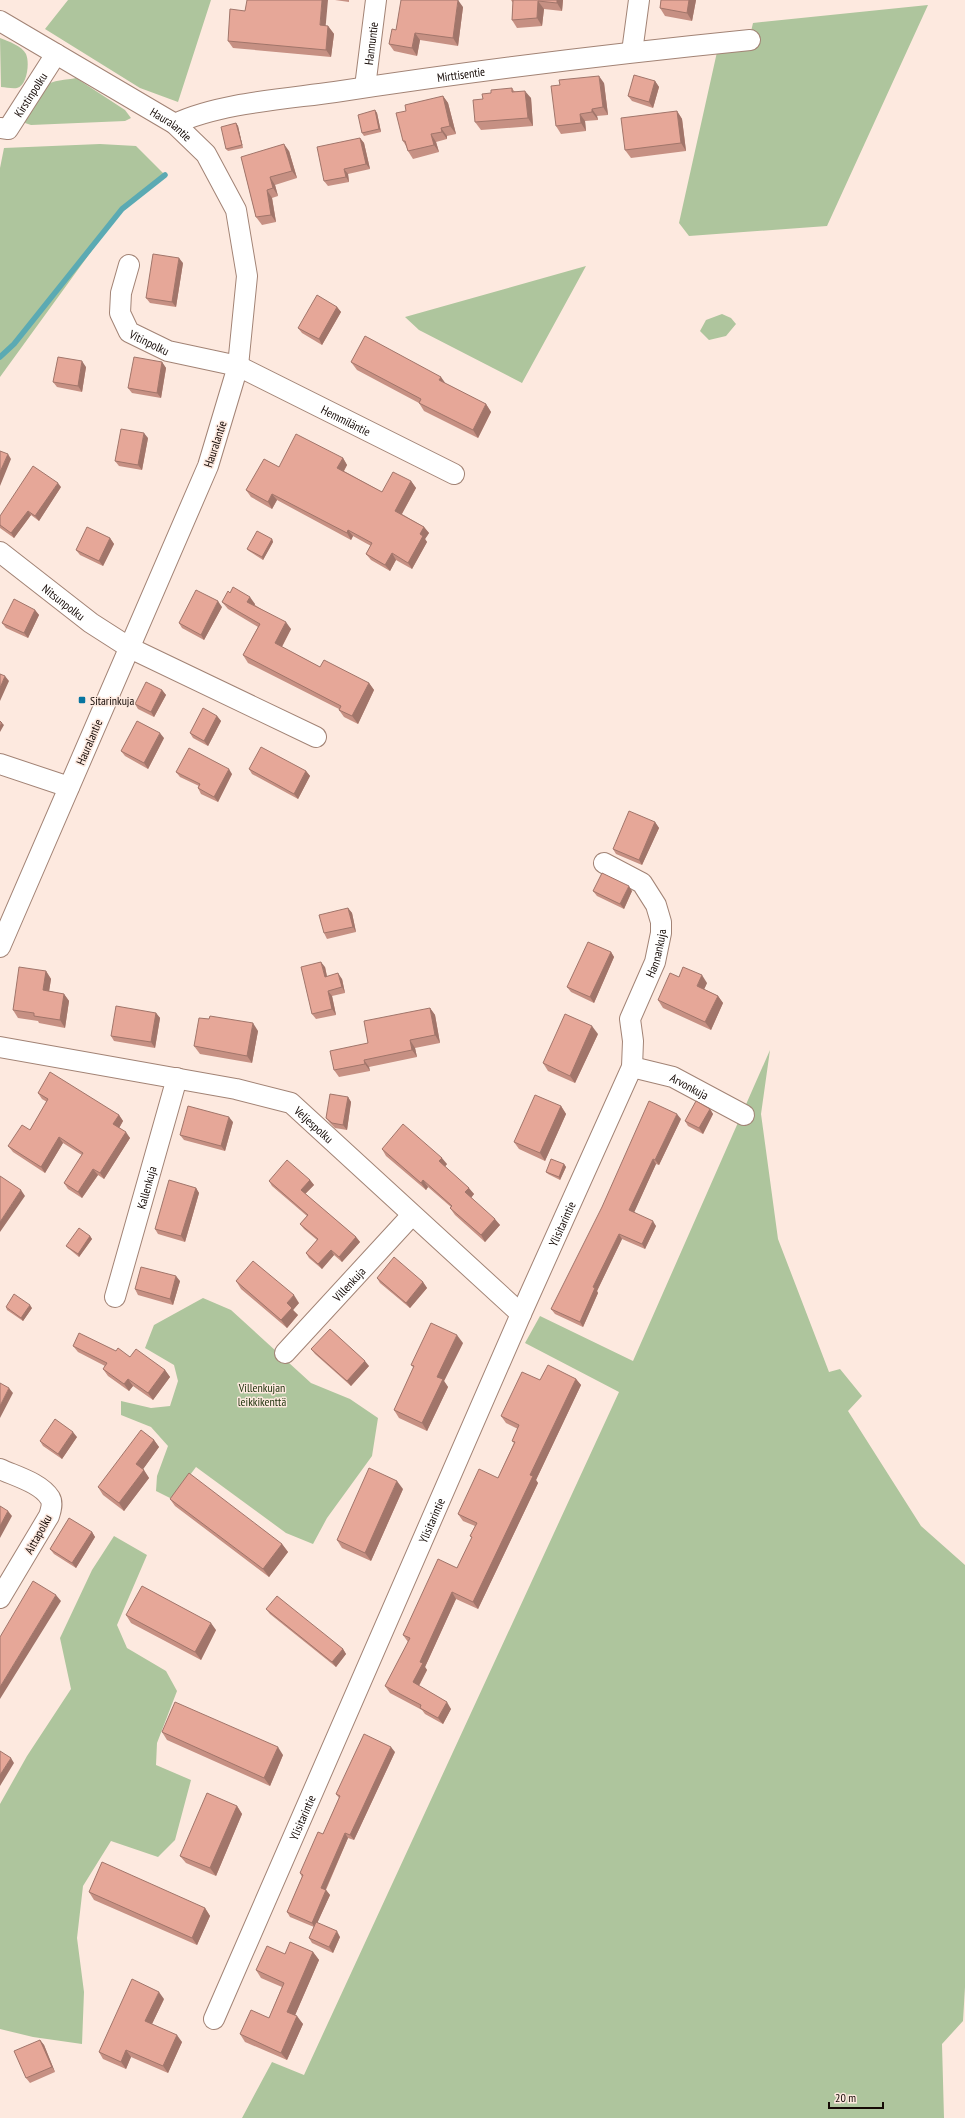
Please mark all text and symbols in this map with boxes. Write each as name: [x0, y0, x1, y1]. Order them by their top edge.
street label: Hannuntie: [360, 21, 381, 66]
street label: Mirttisentie: [436, 63, 486, 85]
street label: Kirstinpolku: [10, 69, 50, 120]
street label: Hauralantie: [148, 104, 195, 144]
street label: Vitinpolku: [126, 326, 172, 358]
street label: Hemmiläntie: [319, 401, 373, 439]
street label: Hauralantie: [200, 419, 230, 469]
street label: Nitsunpolku: [40, 581, 88, 623]
place label: Sitarinkuja: [90, 693, 134, 708]
marker: Sitarinkuja: [77, 695, 87, 705]
street label: Hauralantie: [73, 717, 105, 767]
street label: Hannankuja: [642, 929, 669, 979]
street label: Arvonkuja: [668, 1069, 712, 1102]
street label: Veljespolku: [291, 1102, 337, 1146]
street label: Kallenkuja: [133, 1164, 159, 1210]
street label: Ylisitarintie: [545, 1199, 578, 1248]
street label: Villenkuja: [328, 1263, 368, 1305]
park label: Villenkujan leikkikenttä: [238, 1380, 286, 1409]
street label: Ylisitarintie: [415, 1495, 448, 1545]
street label: Aittapolku: [21, 1512, 55, 1556]
street label: Ylisitarintie: [285, 1792, 318, 1842]
scale bar: [829, 2084, 883, 2110]
text: 20 m: [835, 2090, 856, 2105]

